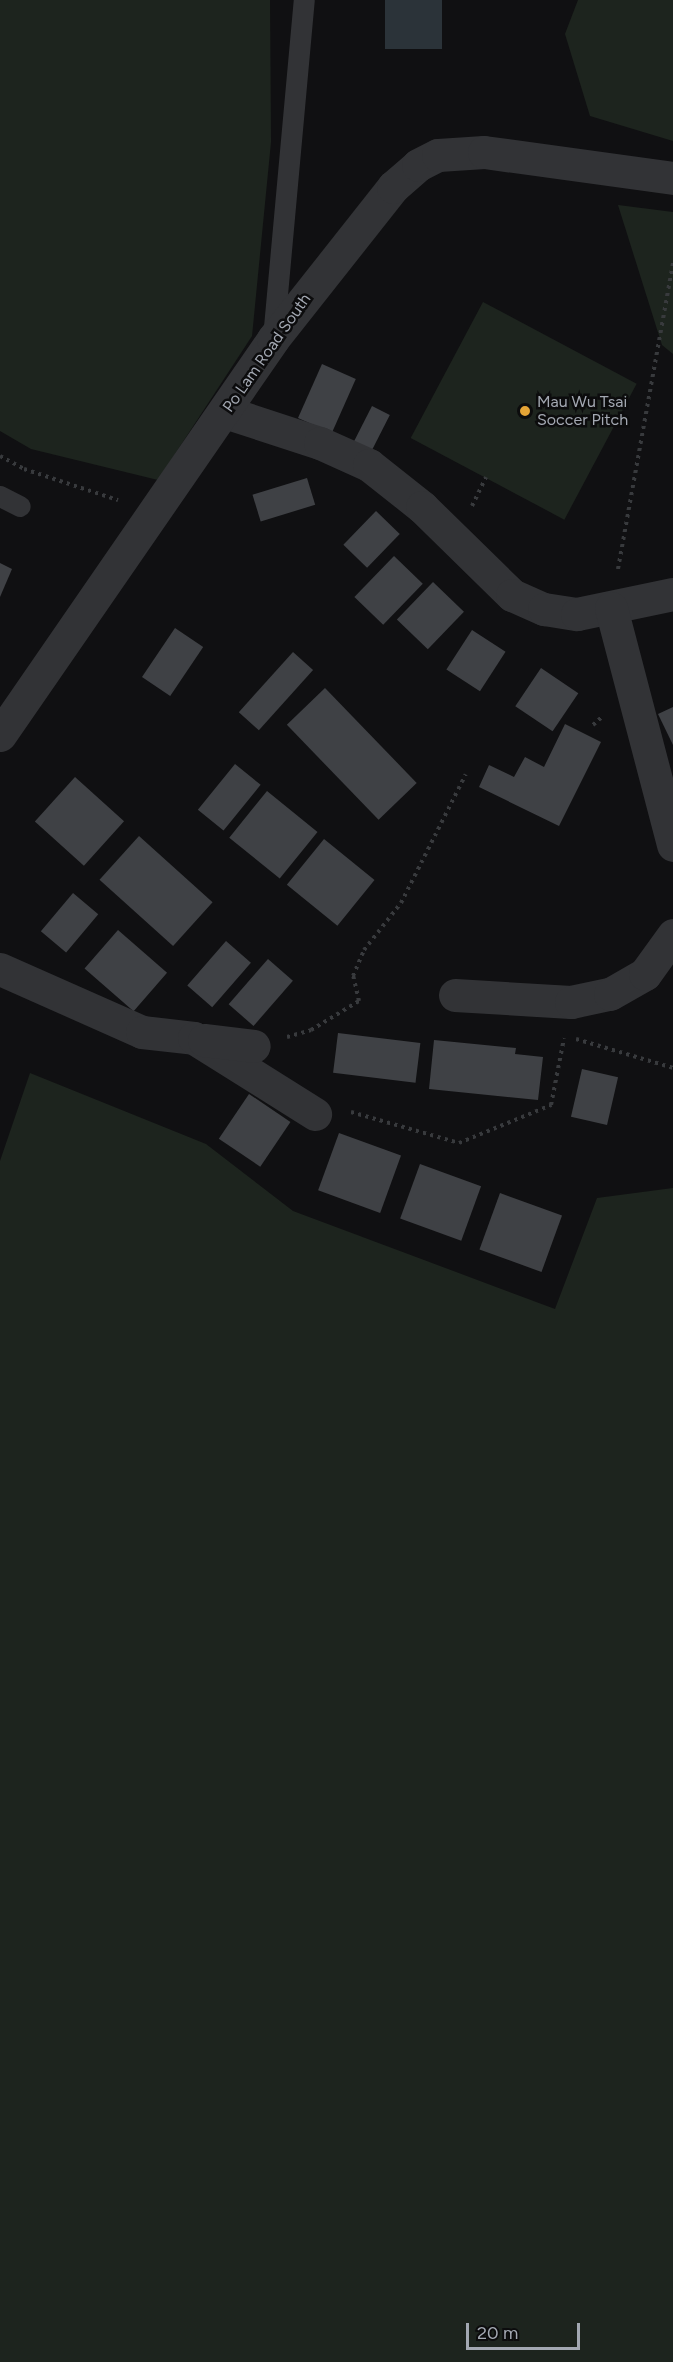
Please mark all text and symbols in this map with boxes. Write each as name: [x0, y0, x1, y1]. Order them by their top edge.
street label: Po Lam Road South: [219, 290, 315, 416]
place label: Mau Wu Tsai Soccer Pitch: [537, 392, 628, 430]
marker: Mau Wu Tsai Soccer Pitch: [518, 404, 532, 418]
scale bar: [469, 2311, 583, 2349]
text: 20 m: [477, 2322, 518, 2344]

